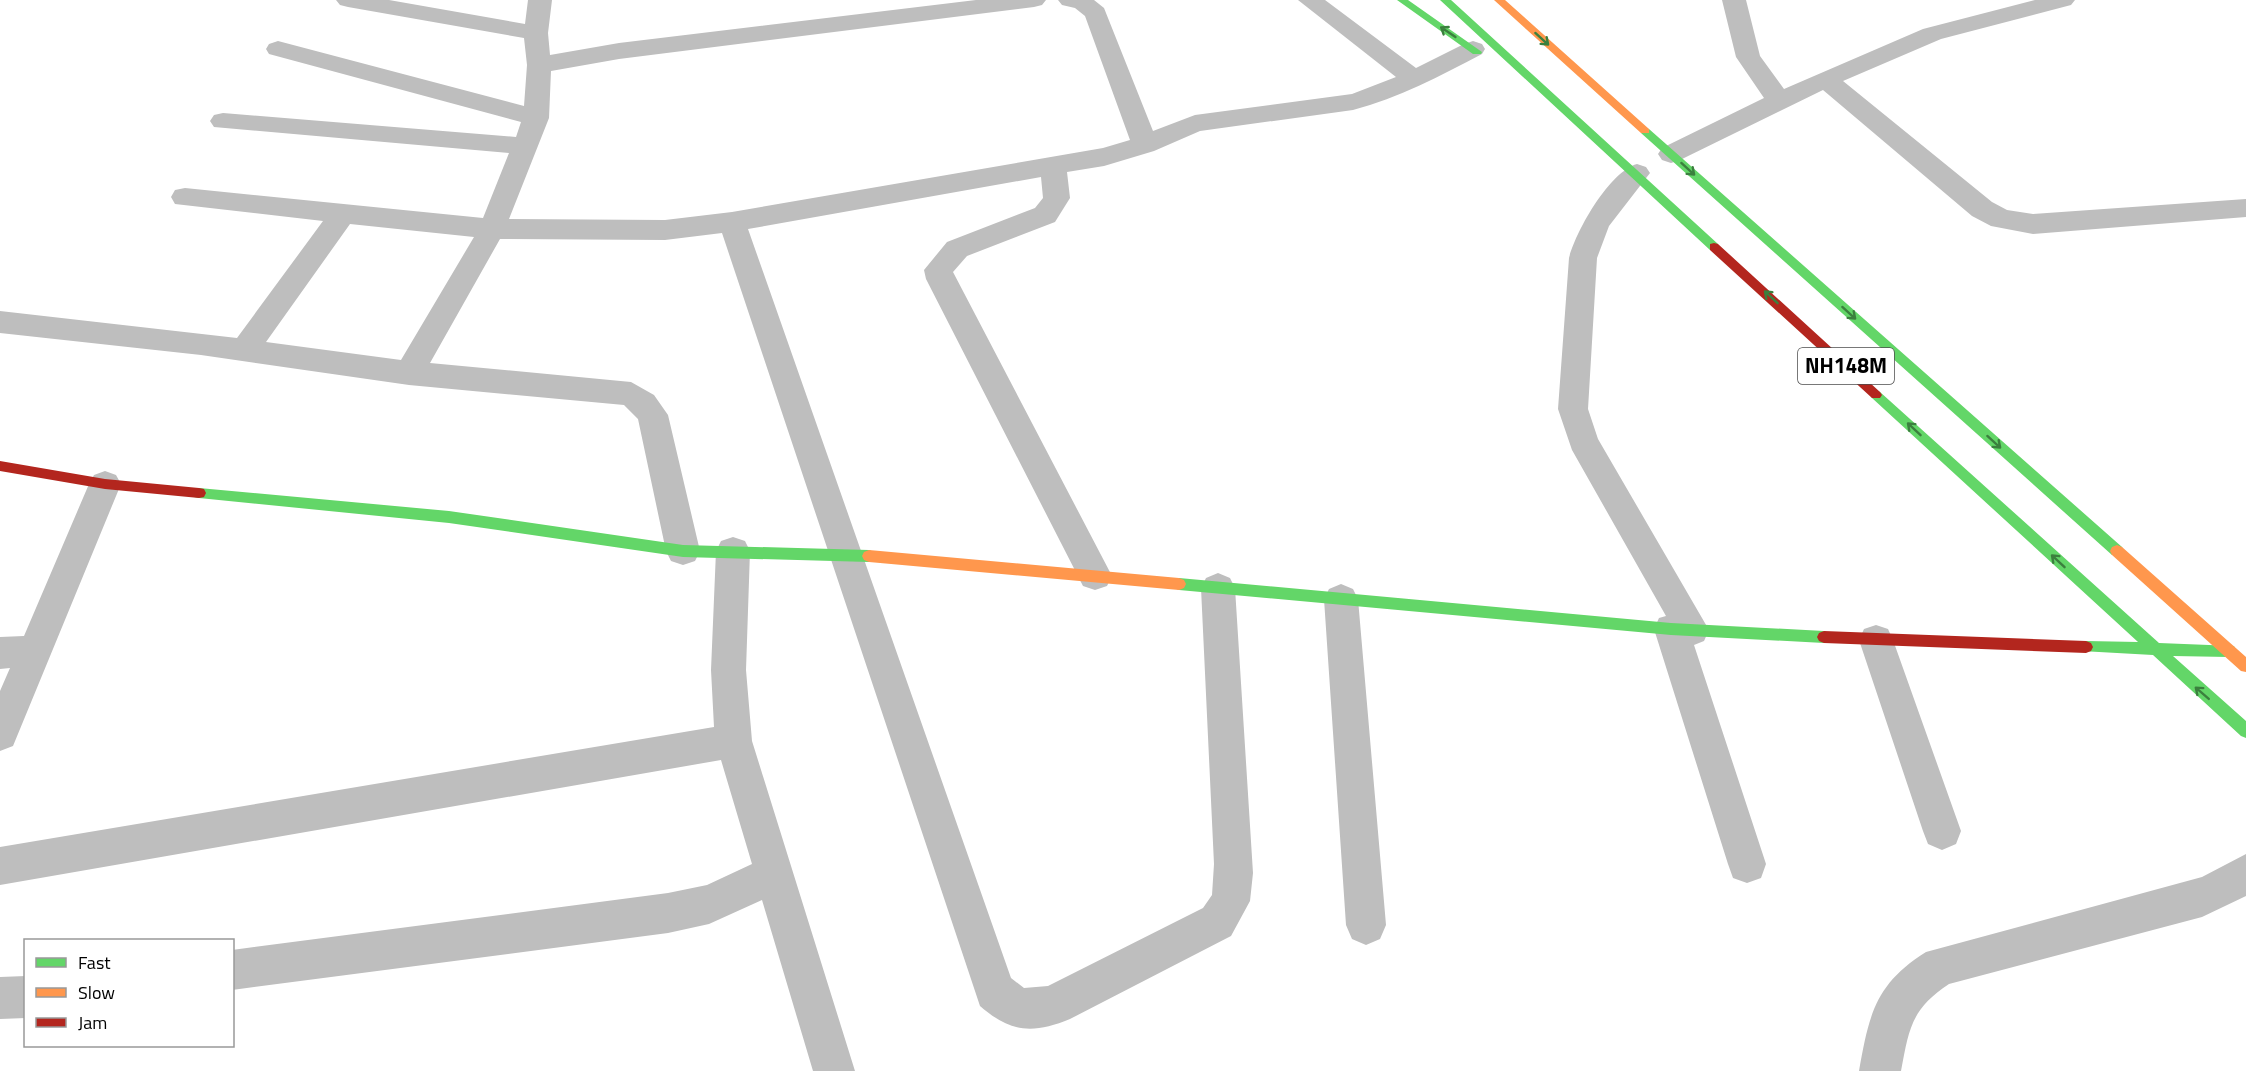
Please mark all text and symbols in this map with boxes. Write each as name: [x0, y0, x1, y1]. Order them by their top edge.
one-way arrow: [1440, 26, 1457, 38]
one-way arrow: [1534, 32, 1549, 46]
one-way arrow: [1680, 162, 1695, 176]
one-way arrow: [1764, 290, 1779, 304]
one-way arrow: [1841, 306, 1856, 320]
road number: NH148M: [1798, 348, 1894, 384]
one-way arrow: [1907, 422, 1922, 436]
one-way arrow: [1987, 435, 2002, 449]
one-way arrow: [2051, 555, 2066, 569]
one-way arrow: [2194, 686, 2210, 699]
legend: [24, 939, 234, 1047]
text: Fast: [78, 949, 111, 976]
text: Slow: [78, 979, 115, 1006]
text: Jam: [78, 1009, 107, 1036]

